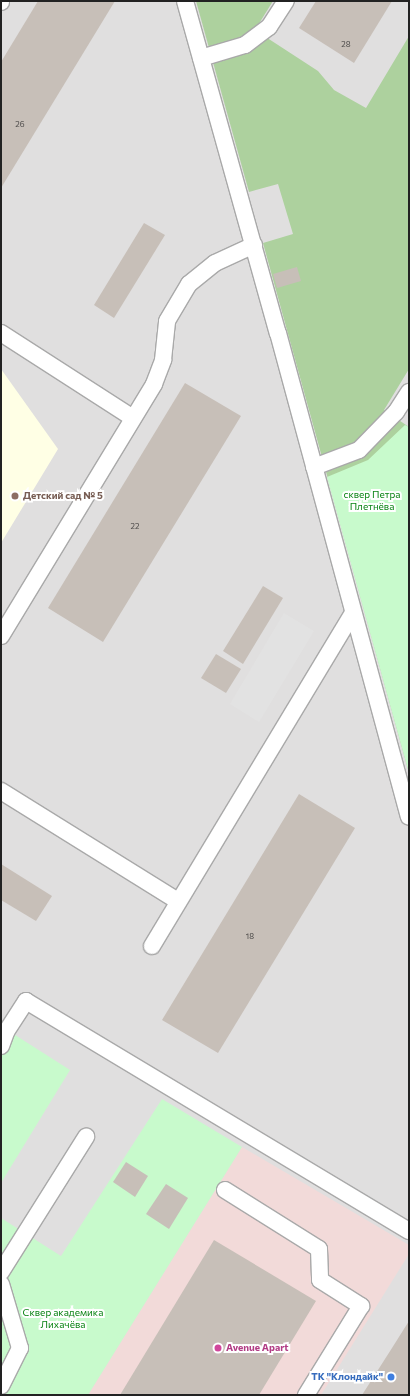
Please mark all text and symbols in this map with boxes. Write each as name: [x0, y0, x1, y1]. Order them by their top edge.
house number: 28: [341, 40, 351, 50]
house number: 26: [15, 120, 25, 130]
park label: сквер Петра Плетнёва: [343, 488, 401, 512]
place label: Детский сад № 5: [23, 490, 103, 502]
marker: Детский сад № 5: [10, 491, 20, 501]
house number: 22: [131, 522, 139, 532]
house number: 18: [246, 932, 254, 942]
park label: Сквер академика Лихачёва: [23, 1306, 103, 1330]
place label: Avenue Apart: [226, 1342, 289, 1354]
marker: Avenue Apart: [213, 1343, 223, 1353]
place label: ТК "Клондайк": [311, 1371, 383, 1383]
marker: ТК "Клондайк": [386, 1372, 396, 1382]

